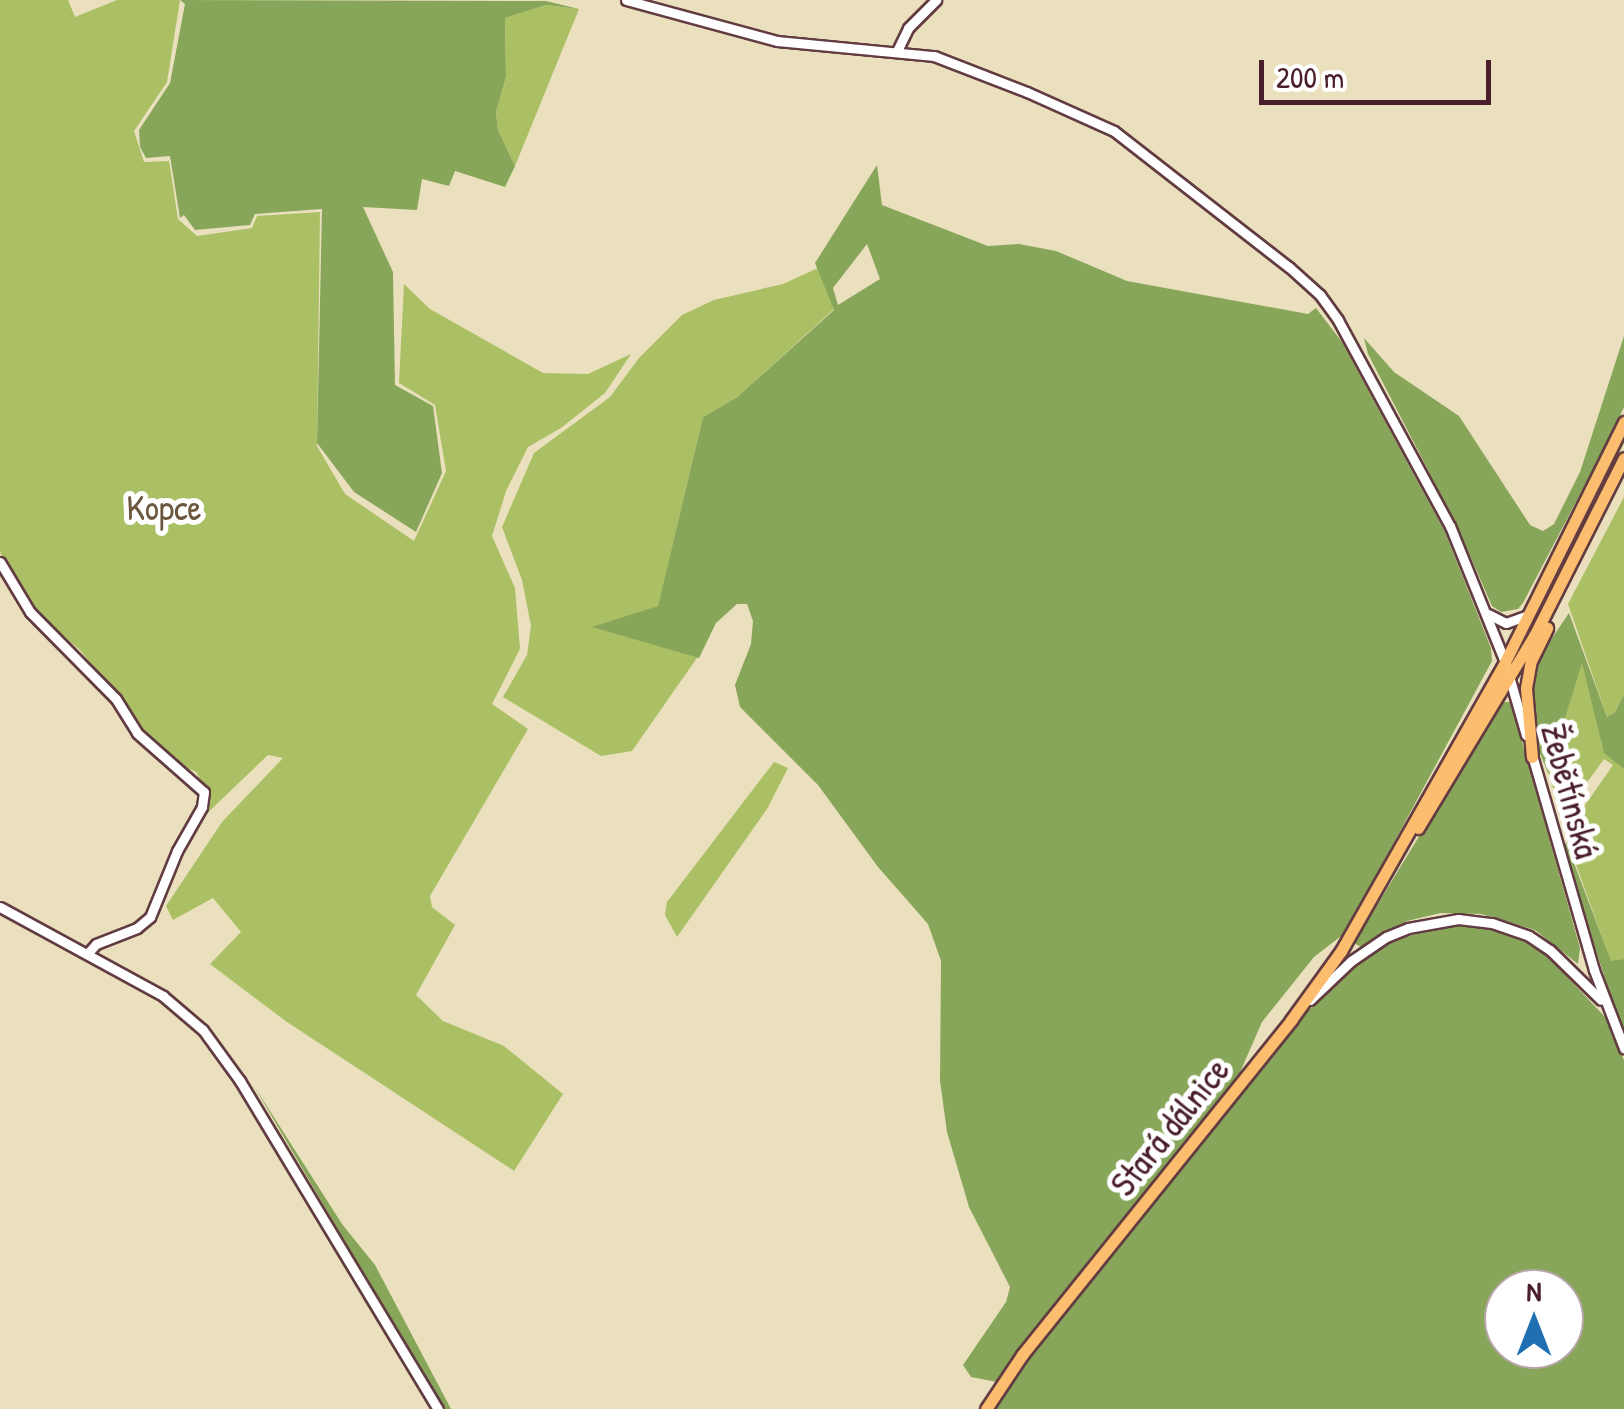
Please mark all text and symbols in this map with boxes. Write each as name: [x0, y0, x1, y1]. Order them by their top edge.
scale bar: [1264, 40, 1496, 102]
text: 200 m: [1276, 57, 1344, 97]
park label: Kopce: [127, 487, 201, 529]
street label: Žebětínská: [1532, 719, 1608, 863]
street label: Stará dálnice: [1102, 1050, 1238, 1204]
north arrow: [1484, 1269, 1584, 1369]
text: N: [1527, 1272, 1541, 1310]

